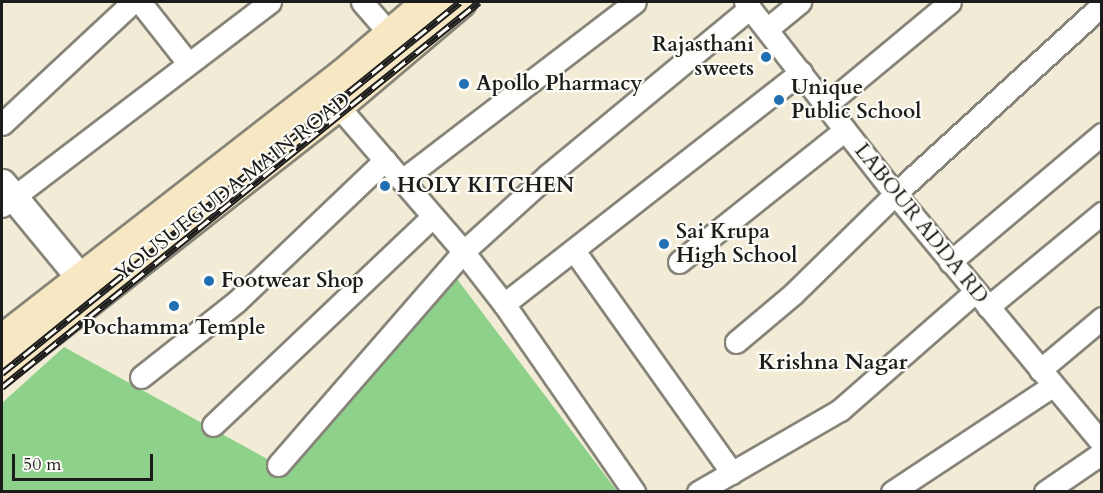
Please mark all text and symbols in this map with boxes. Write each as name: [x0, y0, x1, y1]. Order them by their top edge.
place label: Rajasthani sweets: [652, 32, 754, 82]
marker: Rajasthani sweets: [759, 50, 773, 64]
place label: Apollo Pharmacy: [476, 71, 642, 97]
place label: Unique Public School: [791, 75, 921, 125]
marker: Apollo Pharmacy: [457, 77, 471, 91]
street label: YOUSUFGUDA MAIN ROAD: [110, 87, 356, 287]
marker: Unique Public School: [772, 93, 786, 107]
street label: LABOUR ADDA RD: [849, 139, 993, 309]
place label: HOLY KITCHEN: [397, 173, 574, 199]
marker: HOLY KITCHEN: [378, 179, 392, 193]
place label: Sai Krupa High School: [676, 219, 797, 269]
marker: Sai Krupa High School: [657, 237, 671, 251]
place label: Footwear Shop: [221, 268, 364, 294]
marker: Footwear Shop: [202, 274, 216, 288]
marker: Pochamma Temple: [167, 299, 181, 313]
place label: Pochamma Temple: [82, 315, 266, 341]
district label: Krishna Nagar: [758, 350, 908, 376]
scale bar: [15, 442, 156, 480]
text: 50 m: [23, 452, 62, 477]

